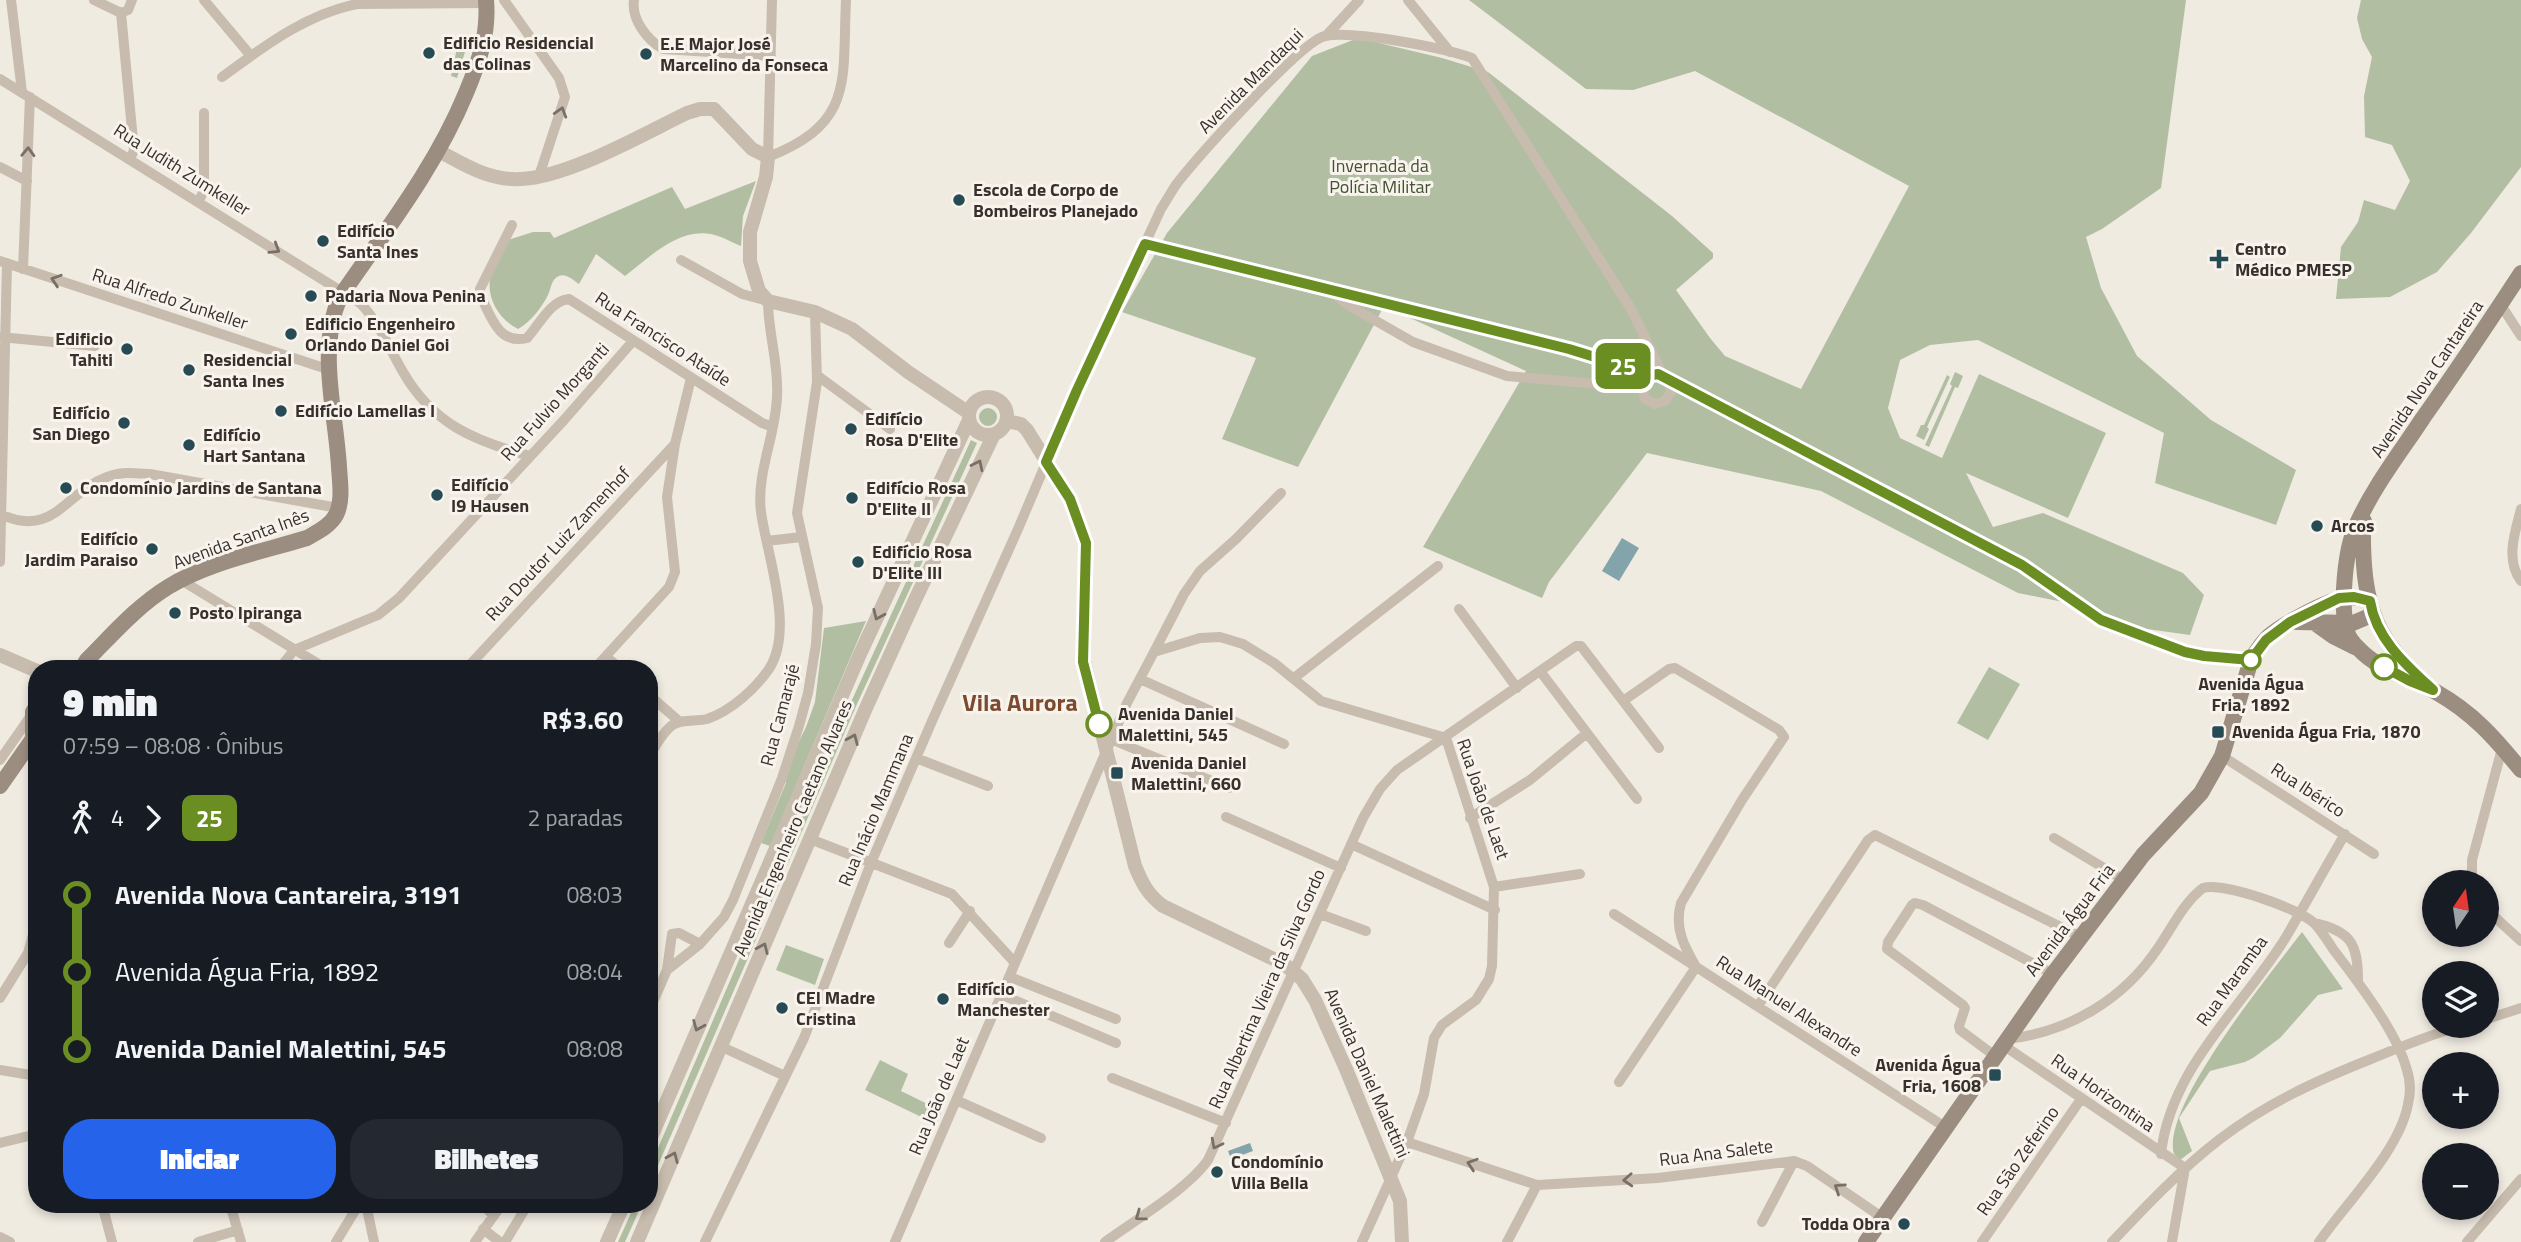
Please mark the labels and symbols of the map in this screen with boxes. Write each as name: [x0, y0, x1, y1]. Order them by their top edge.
street label: Avenida Mandaqui: [1192, 22, 1309, 139]
place label: Edificio Residencial das Colinas: [443, 29, 594, 77]
place label: E.E Major José Marcelino da Fonseca: [660, 30, 828, 78]
marker: Edificio Residencial das Colinas: [421, 45, 437, 61]
marker: E.E Major José Marcelino da Fonseca: [638, 46, 654, 62]
one-way arrow: [553, 106, 567, 118]
street label: Rua Judith Zumkeller: [109, 117, 256, 223]
one-way arrow: [20, 146, 36, 156]
park label: Invernada da Polícia Militar: [1329, 152, 1431, 200]
place label: Escola de Corpo de Bombeiros Planejado: [973, 176, 1138, 224]
marker: Escola de Corpo de Bombeiros Planejado: [951, 192, 967, 208]
place label: Edifício Santa Ines: [337, 217, 418, 265]
marker: Edifício Santa Ines: [315, 233, 331, 249]
place label: Centro Médico PMESP: [2235, 235, 2352, 283]
one-way arrow: [268, 240, 281, 253]
marker: Centro Médico PMESP: [2209, 249, 2229, 269]
street label: Rua Alfredo Zunkeller: [89, 261, 252, 336]
one-way arrow: [50, 274, 62, 288]
place label: Padaria Nova Penina: [325, 282, 486, 309]
street label: Rua Francisco Ataíde: [590, 284, 737, 393]
marker: Padaria Nova Penina: [303, 288, 319, 304]
street label: Avenida Nova Cantareira: [2364, 294, 2490, 463]
place label: Edificio Engenheiro Orlando Daniel Goi: [305, 310, 455, 358]
place label: Edificio Tahiti: [55, 325, 113, 373]
marker: Edificio Engenheiro Orlando Daniel Goi: [283, 326, 299, 342]
street label: Rua Fulvio Morganti: [494, 336, 615, 467]
marker: Edificio Tahiti: [119, 341, 135, 357]
line badge: 25: [1592, 343, 1654, 389]
place label: Residencial Santa Ines: [203, 346, 292, 394]
marker: Residencial Santa Ines: [181, 362, 197, 378]
place label: Edifício Lamellas I: [295, 397, 435, 424]
place label: Edifício San Diego: [33, 399, 110, 447]
marker: Edifício Lamellas I: [273, 403, 289, 419]
place label: Edifício Rosa D'Elite: [865, 405, 958, 453]
marker: Edifício San Diego: [116, 415, 132, 431]
place label: Edifício Hart Santana: [203, 421, 305, 469]
marker: Edifício Rosa D'Elite: [843, 421, 859, 437]
marker: Edifício Hart Santana: [181, 437, 197, 453]
one-way arrow: [970, 460, 984, 472]
street label: Rua Doutor Luiz Zamenhof: [479, 461, 636, 627]
place label: Edifício I9 Hausen: [451, 471, 529, 519]
place label: Condomínio Jardins de Santana: [80, 474, 322, 501]
place label: Edifício Rosa D'Elite II: [866, 474, 966, 522]
marker: Condomínio Jardins de Santana: [58, 480, 74, 496]
marker: Edifício I9 Hausen: [429, 487, 445, 503]
marker: Edifício Rosa D'Elite II: [844, 490, 860, 506]
street label: Avenida Santa Inês: [169, 501, 313, 576]
place label: Arcos: [2331, 512, 2375, 539]
marker: Arcos: [2309, 518, 2325, 534]
place label: Edifício Jardim Paraiso: [25, 525, 138, 573]
place label: Edifício Rosa D'Elite III: [872, 538, 972, 586]
marker: Edifício Jardim Paraiso: [144, 541, 160, 557]
marker: Edifício Rosa D'Elite III: [850, 554, 866, 570]
place label: Posto Ipiranga: [189, 599, 302, 626]
marker: Posto Ipiranga: [167, 605, 183, 621]
one-way arrow: [872, 608, 886, 620]
marker: Avenida Água Fria, 1892: [2241, 650, 2261, 670]
unlabelled marker: [2371, 654, 2397, 680]
street label: Rua Camarajé: [753, 661, 806, 769]
place label: Avenida Água Fria, 1892: [2198, 670, 2304, 718]
district label: Vila Aurora: [962, 684, 1078, 720]
street label: Avenida Engenheiro Caetano Alvares: [726, 695, 859, 960]
place label: Avenida Daniel Malettini, 545: [1118, 700, 1234, 748]
marker: Avenida Daniel Malettini, 545: [1086, 711, 1112, 737]
place label: Avenida Água Fria, 1870: [2232, 718, 2420, 745]
marker: Avenida Água Fria, 1870: [2210, 724, 2226, 740]
street label: Rua Inácio Mammana: [831, 729, 920, 891]
one-way arrow: [845, 734, 859, 746]
street label: Rua João de Laet: [1450, 735, 1517, 864]
place label: Avenida Daniel Malettini, 660: [1131, 749, 1247, 797]
street label: Rua Ibérico: [2266, 755, 2351, 824]
marker: Avenida Daniel Malettini, 660: [1109, 765, 1125, 781]
street label: Avenida Água Fria: [2018, 858, 2121, 982]
street label: Rua Albertina Vieira da Silva Gordo: [1201, 864, 1332, 1113]
north arrow: [2422, 870, 2499, 947]
street label: Rua Maramba: [2189, 930, 2274, 1032]
one-way arrow: [755, 943, 769, 955]
street label: Rua Manuel Alexandre: [1711, 948, 1868, 1063]
place label: Edifício Manchester: [957, 975, 1050, 1023]
place label: CEI Madre Cristina: [796, 984, 875, 1032]
street label: Avenida Daniel Malettini: [1318, 984, 1417, 1162]
marker: Edifício Manchester: [935, 991, 951, 1007]
marker: CEI Madre Cristina: [774, 1000, 790, 1016]
one-way arrow: [693, 1019, 707, 1031]
street label: Rua João de Laet: [901, 1032, 976, 1159]
street label: Rua Horizontina: [2046, 1047, 2161, 1138]
place label: Avenida Água Fria, 1608: [1875, 1051, 1981, 1099]
marker: Avenida Água Fria, 1608: [1987, 1067, 2003, 1083]
street label: Rua São Zeferino: [1970, 1100, 2066, 1221]
street label: Rua Ana Salete: [1658, 1132, 1774, 1173]
one-way arrow: [1210, 1137, 1224, 1150]
place label: Condomínio Villa Bella: [1231, 1148, 1324, 1196]
one-way arrow: [665, 1152, 679, 1164]
one-way arrow: [1466, 1158, 1478, 1172]
marker: Condomínio Villa Bella: [1209, 1164, 1225, 1180]
one-way arrow: [1623, 1172, 1634, 1187]
one-way arrow: [1834, 1184, 1847, 1196]
one-way arrow: [1135, 1208, 1148, 1221]
place label: Todda Obra: [1802, 1210, 1890, 1237]
marker: Todda Obra: [1896, 1216, 1912, 1232]

